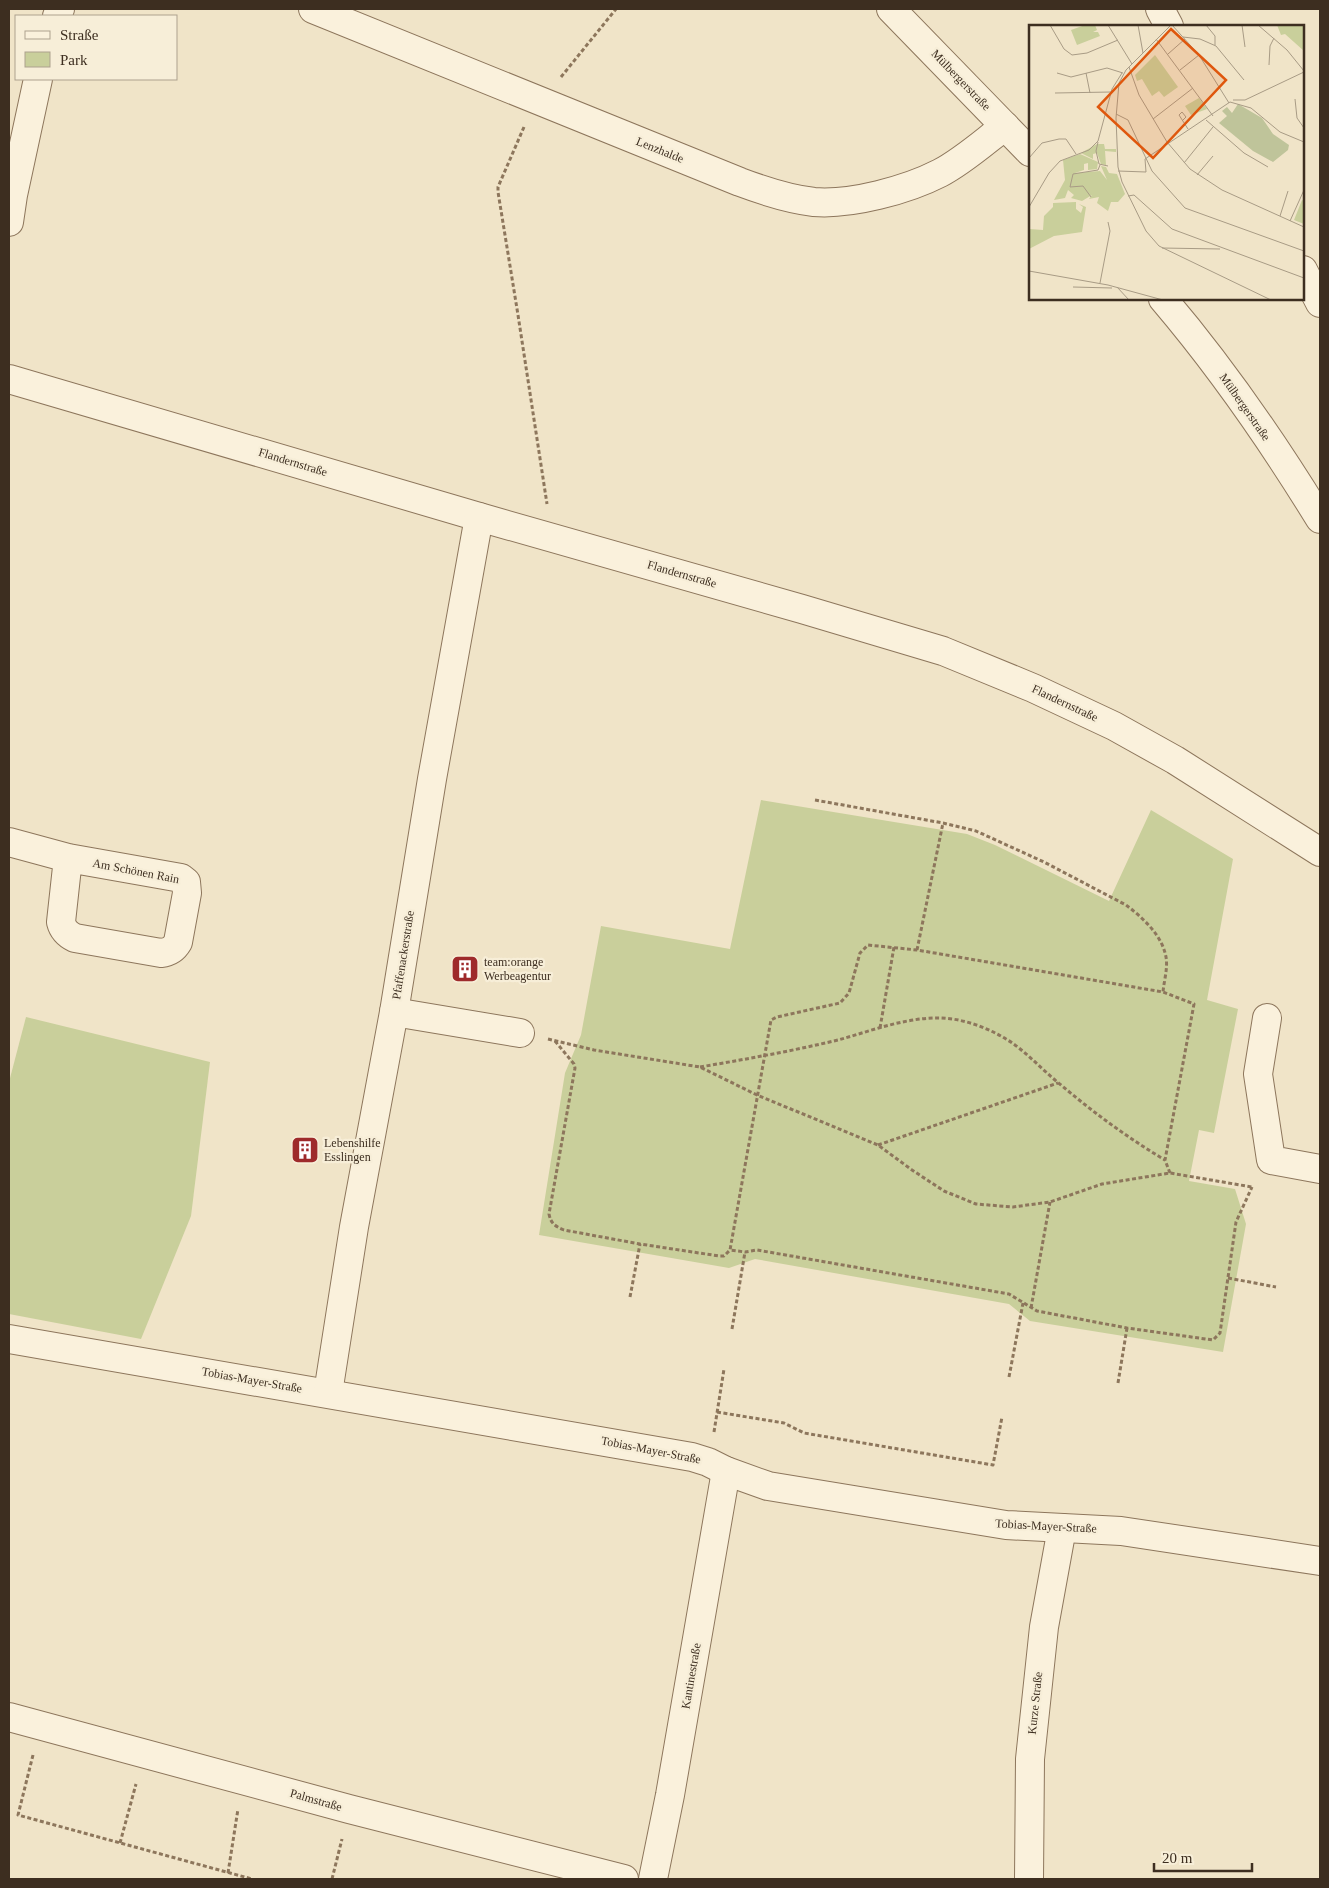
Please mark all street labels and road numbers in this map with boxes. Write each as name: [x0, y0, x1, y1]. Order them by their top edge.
street label: Mülbergerstraße: [928, 47, 994, 113]
street label: Lenzhalde: [634, 134, 686, 166]
street label: Mülbergerstraße: [1217, 371, 1273, 443]
street label: Flandernstraße: [257, 445, 329, 479]
street label: Flandernstraße: [646, 557, 718, 591]
street label: Flandernstraße: [1030, 682, 1100, 724]
street label: Am Schönen Rain: [91, 856, 181, 886]
street label: Pfaffenackerstraße: [389, 910, 417, 1000]
street label: Tobias-Mayer-Straße: [201, 1364, 303, 1396]
street label: Tobias-Mayer-Straße: [600, 1433, 702, 1467]
street label: Tobias-Mayer-Straße: [995, 1516, 1097, 1536]
street label: Kantinestraße: [678, 1642, 704, 1710]
street label: Kurze Straße: [1025, 1671, 1045, 1735]
street label: Palmstraße: [288, 1786, 344, 1814]

